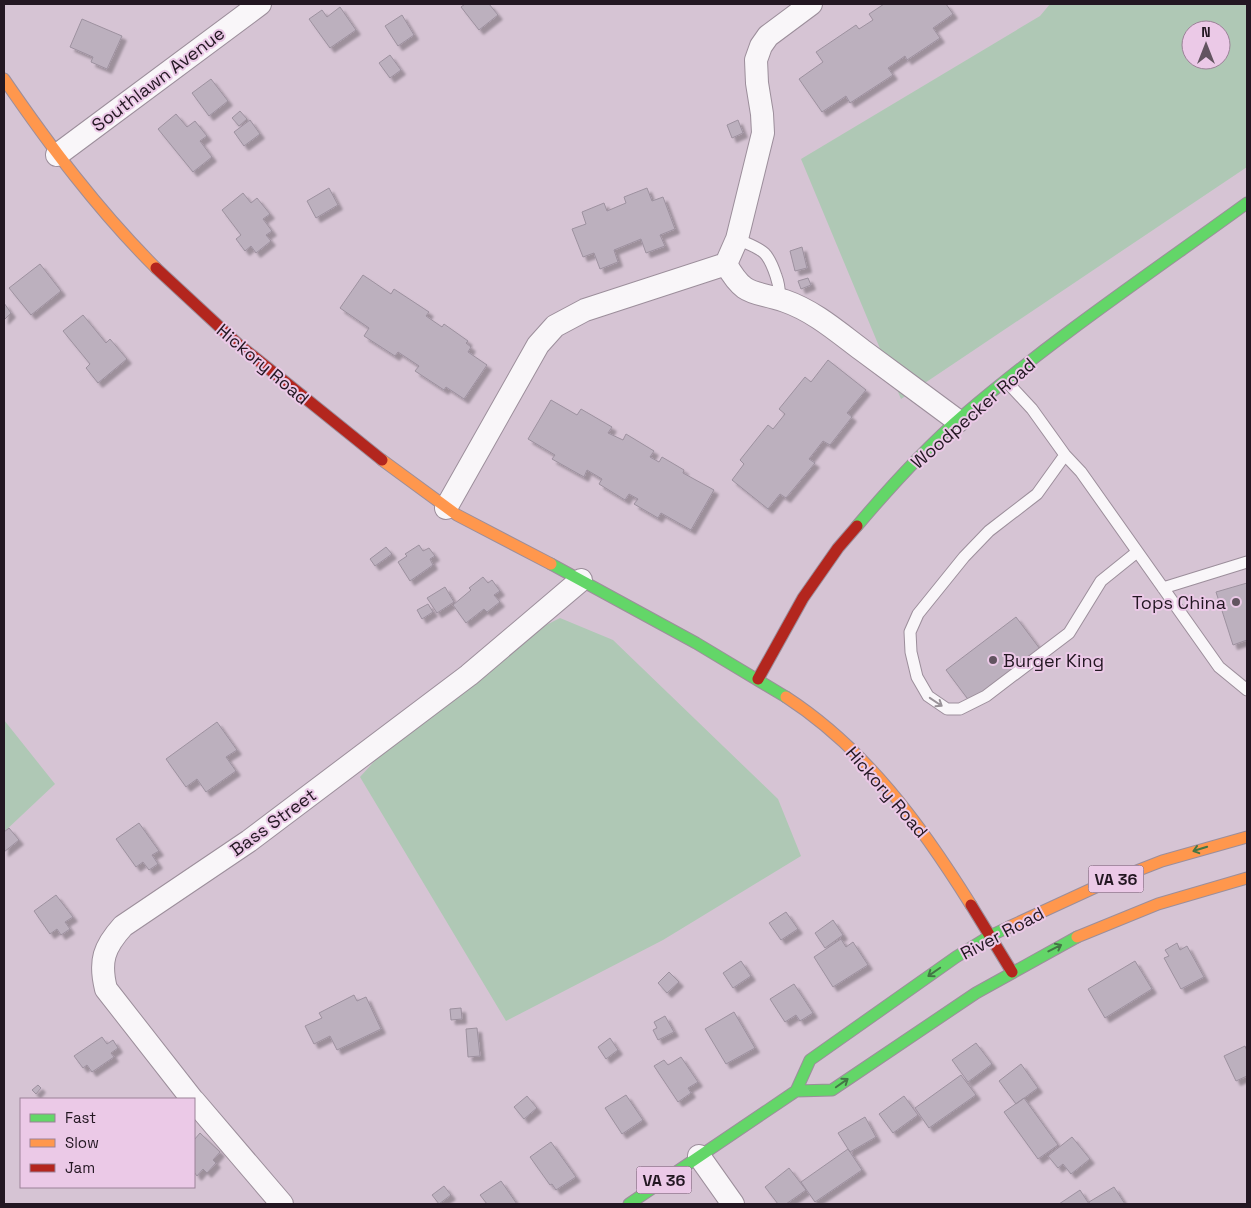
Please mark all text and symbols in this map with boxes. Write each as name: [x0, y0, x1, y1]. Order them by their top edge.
north arrow: [1181, 20, 1231, 70]
street label: Southlawn Avenue: [87, 22, 229, 136]
text: N: [1201, 23, 1211, 41]
street label: Hickory Road: [212, 319, 314, 409]
street label: Woodpecker Road: [906, 353, 1040, 473]
place label: Tops China: [1132, 591, 1226, 614]
marker: Tops China: [1230, 596, 1242, 608]
place label: Burger King: [1003, 649, 1104, 672]
marker: Burger King: [987, 654, 999, 666]
one-way arrow: [929, 697, 943, 707]
street label: Hickory Road: [841, 741, 933, 843]
street label: Bass Street: [225, 783, 321, 861]
one-way arrow: [1192, 845, 1208, 855]
road number: VA 36: [1088, 866, 1144, 892]
street label: River Road: [956, 901, 1048, 965]
one-way arrow: [1047, 943, 1062, 953]
one-way arrow: [927, 967, 941, 977]
one-way arrow: [835, 1078, 849, 1088]
legend: [20, 1098, 195, 1188]
text: Fast: [65, 1108, 96, 1127]
text: Slow: [65, 1133, 99, 1152]
text: Jam: [65, 1158, 95, 1177]
road number: VA 36: [636, 1166, 692, 1194]

